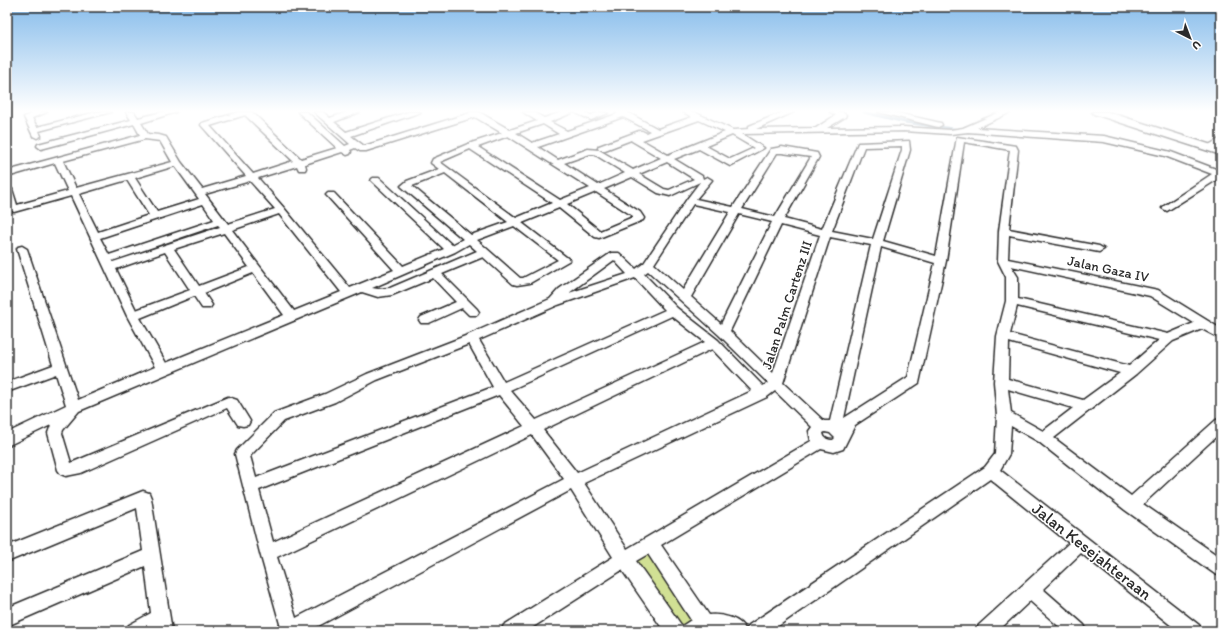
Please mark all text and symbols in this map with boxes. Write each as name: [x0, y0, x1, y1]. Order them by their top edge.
north arrow: [1170, 18, 1210, 58]
text: U: [1189, 38, 1203, 52]
street label: Jalan Palm Cartenz III: [758, 238, 816, 372]
street label: Jalan Gaza IV: [1066, 252, 1151, 286]
street label: Jalan Kesejahteraan: [1028, 498, 1156, 604]

